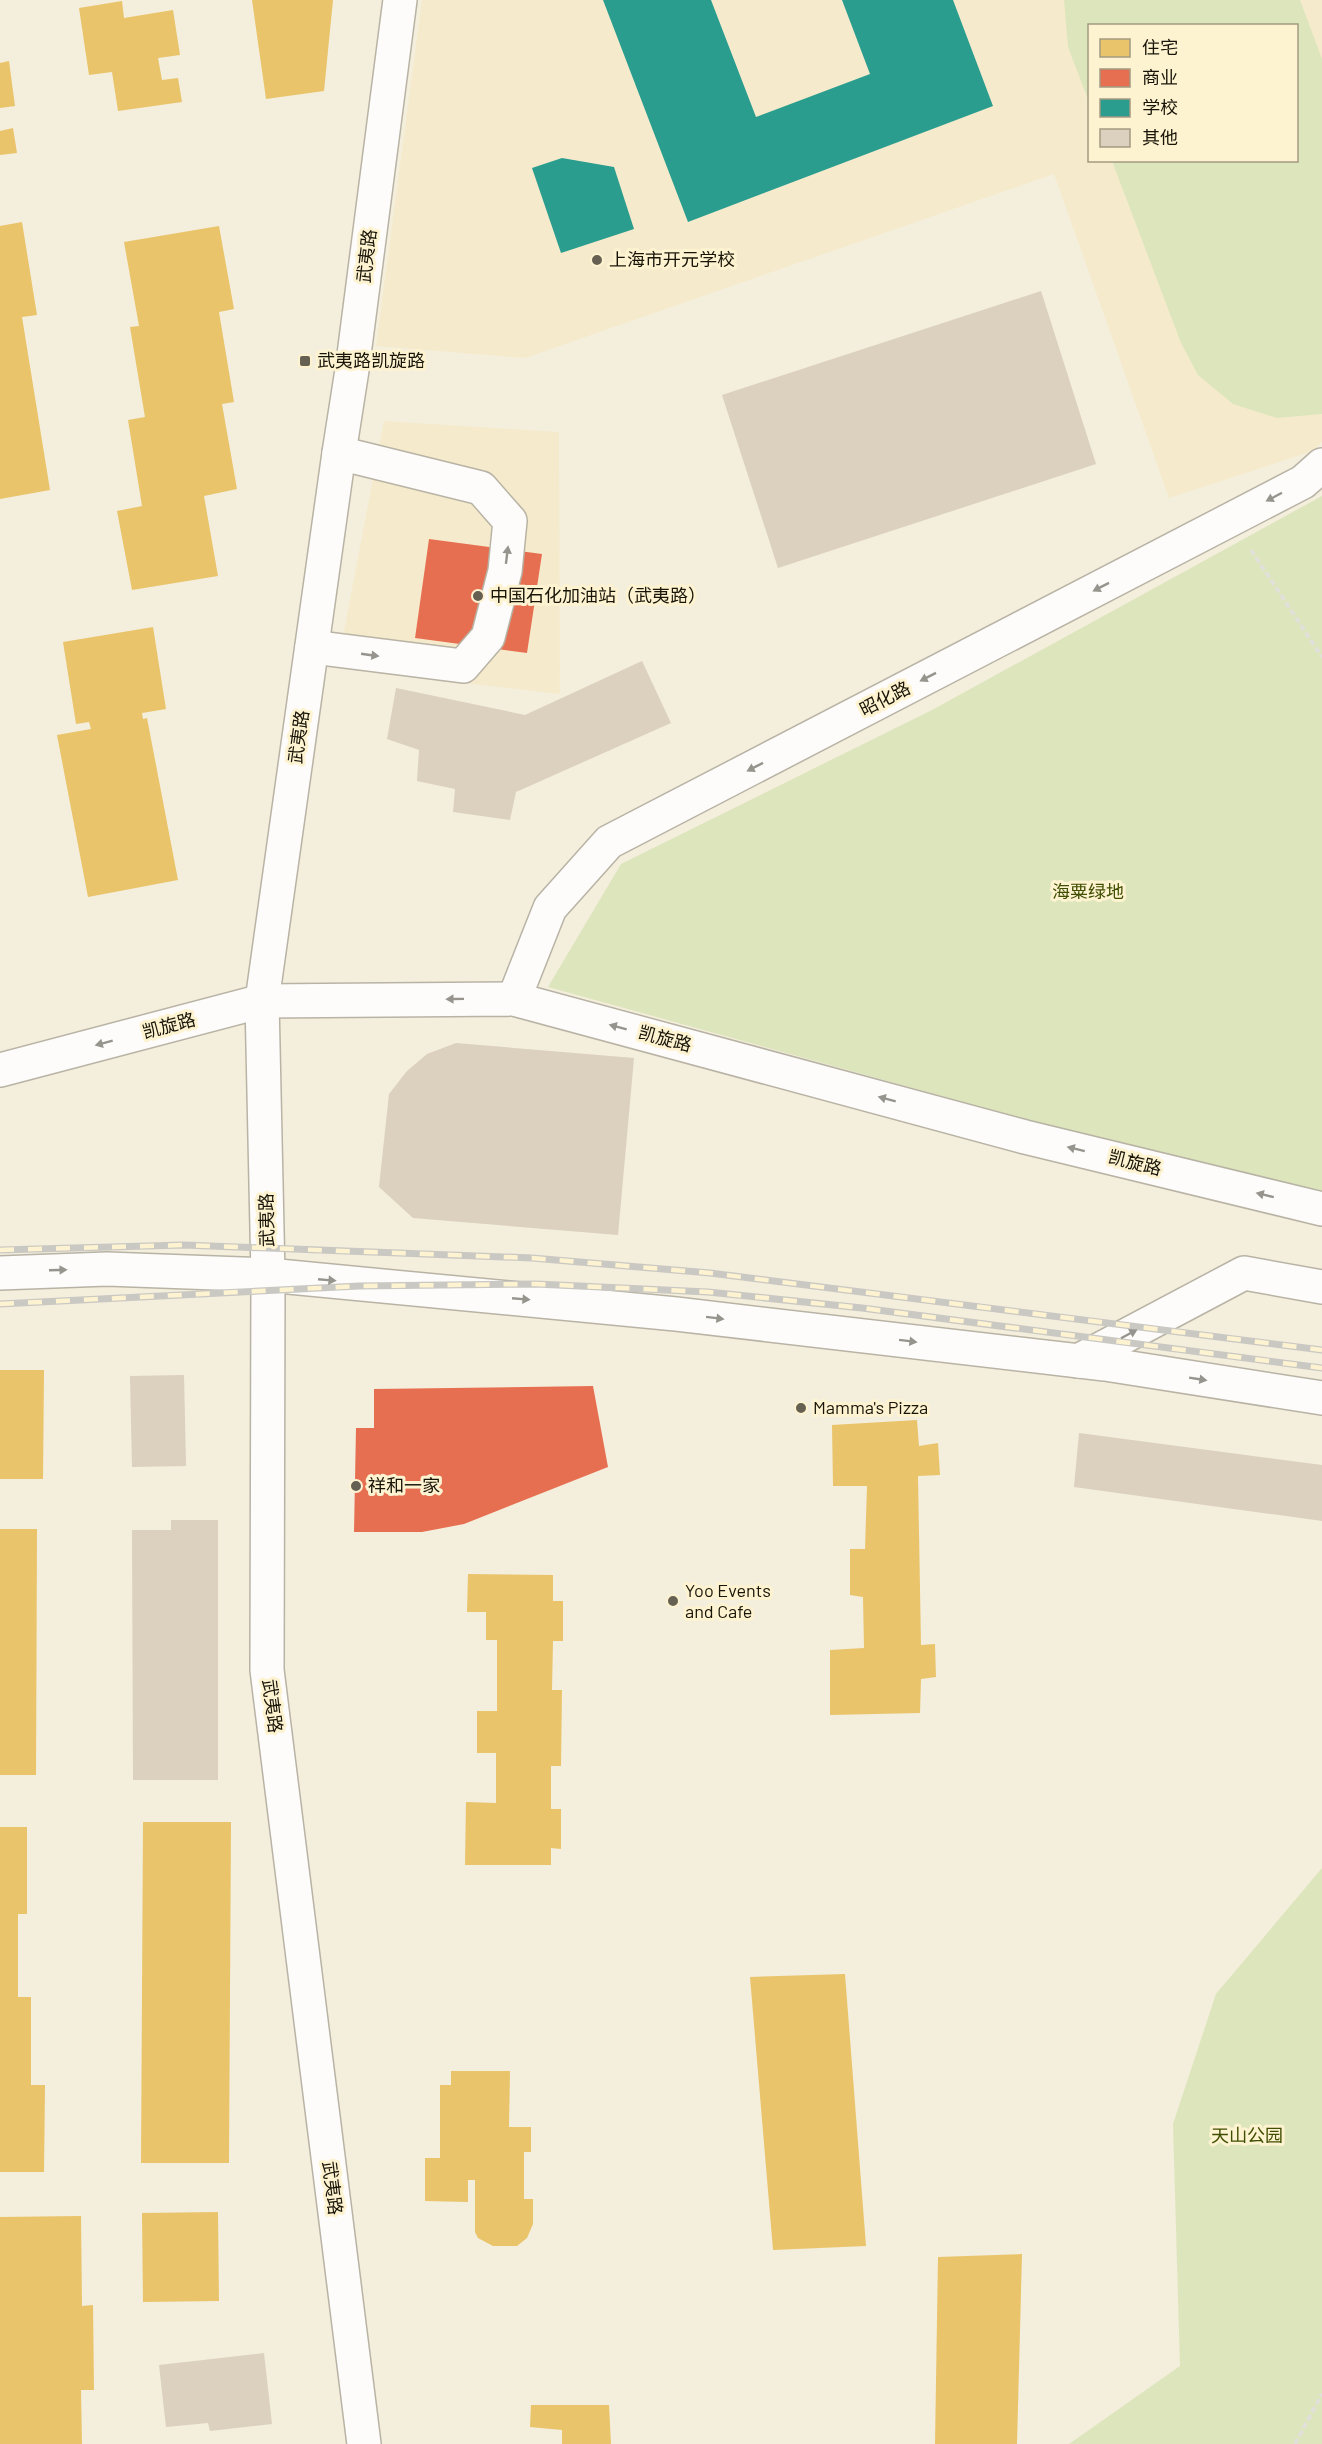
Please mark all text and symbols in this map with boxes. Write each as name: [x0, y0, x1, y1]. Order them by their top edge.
legend: [1088, 24, 1298, 162]
text: 住宅: [1142, 36, 1178, 58]
text: 商业: [1142, 66, 1178, 88]
text: 学校: [1142, 96, 1178, 118]
text: 其他: [1142, 126, 1178, 148]
street label: 武夷路: [352, 228, 380, 284]
place label: 上海市开元学校: [609, 248, 735, 270]
marker: 上海市开元学校: [590, 253, 604, 267]
place label: 武夷路凯旋路: [317, 349, 425, 371]
marker: 武夷路凯旋路: [298, 354, 312, 368]
one-way arrow: [1265, 492, 1282, 502]
one-way arrow: [502, 545, 511, 564]
one-way arrow: [1092, 583, 1109, 592]
place label: 中国石化加油站（武夷路）: [490, 584, 706, 606]
marker: 中国石化加油站（武夷路）: [471, 589, 485, 603]
one-way arrow: [360, 650, 379, 659]
one-way arrow: [919, 672, 936, 682]
street label: 昭化路: [855, 676, 914, 720]
street label: 武夷路: [283, 709, 313, 765]
one-way arrow: [746, 762, 763, 772]
park label: 海粟绿地: [1052, 880, 1124, 902]
one-way arrow: [446, 994, 465, 1004]
street label: 凯旋路: [140, 1007, 198, 1043]
street label: 凯旋路: [636, 1020, 694, 1056]
one-way arrow: [609, 1021, 627, 1031]
one-way arrow: [95, 1038, 113, 1048]
one-way arrow: [878, 1094, 896, 1104]
one-way arrow: [1066, 1144, 1085, 1154]
street label: 凯旋路: [1106, 1145, 1164, 1179]
one-way arrow: [1255, 1190, 1274, 1199]
street label: 武夷路: [255, 1193, 277, 1247]
one-way arrow: [49, 1266, 68, 1275]
one-way arrow: [317, 1275, 336, 1285]
one-way arrow: [511, 1294, 530, 1304]
one-way arrow: [705, 1313, 724, 1323]
one-way arrow: [1121, 1329, 1138, 1339]
one-way arrow: [899, 1336, 918, 1346]
one-way arrow: [1188, 1374, 1207, 1383]
place label: Mamma's Pizza: [813, 1396, 928, 1418]
marker: Mamma's Pizza: [794, 1401, 808, 1415]
place label: 祥和一家: [368, 1474, 440, 1496]
marker: 祥和一家: [349, 1479, 363, 1493]
place label: Yoo Events and Cafe: [685, 1579, 771, 1622]
marker: Yoo Events and Cafe: [666, 1594, 680, 1608]
street label: 武夷路: [259, 1678, 287, 1734]
park label: 天山公园: [1211, 2124, 1283, 2146]
street label: 武夷路: [319, 2160, 347, 2216]

